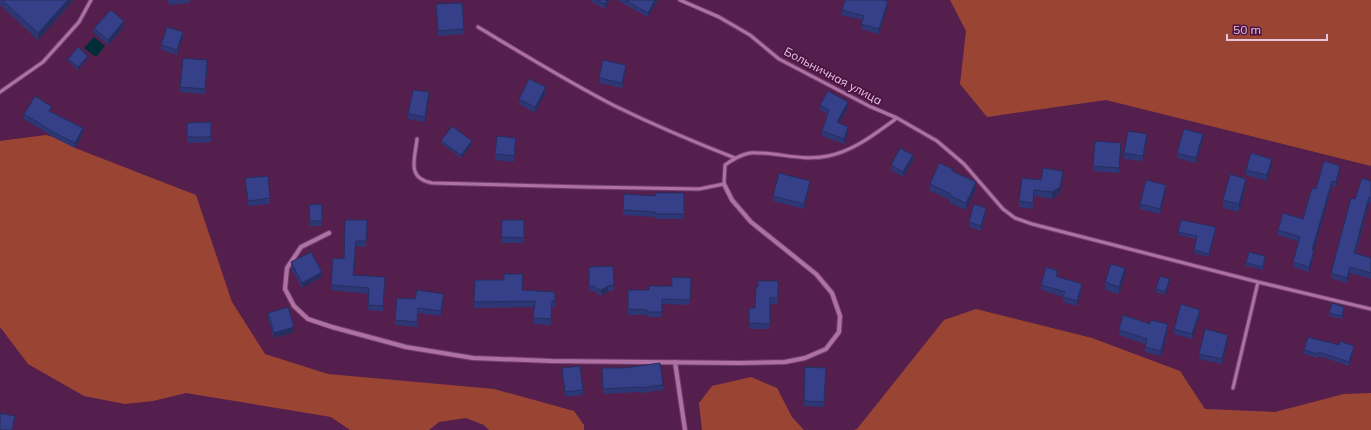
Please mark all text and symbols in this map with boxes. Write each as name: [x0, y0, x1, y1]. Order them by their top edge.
scale bar: [1227, 16, 1327, 42]
text: 50 m: [1233, 22, 1261, 37]
street label: Больничная улица: [782, 43, 885, 108]

